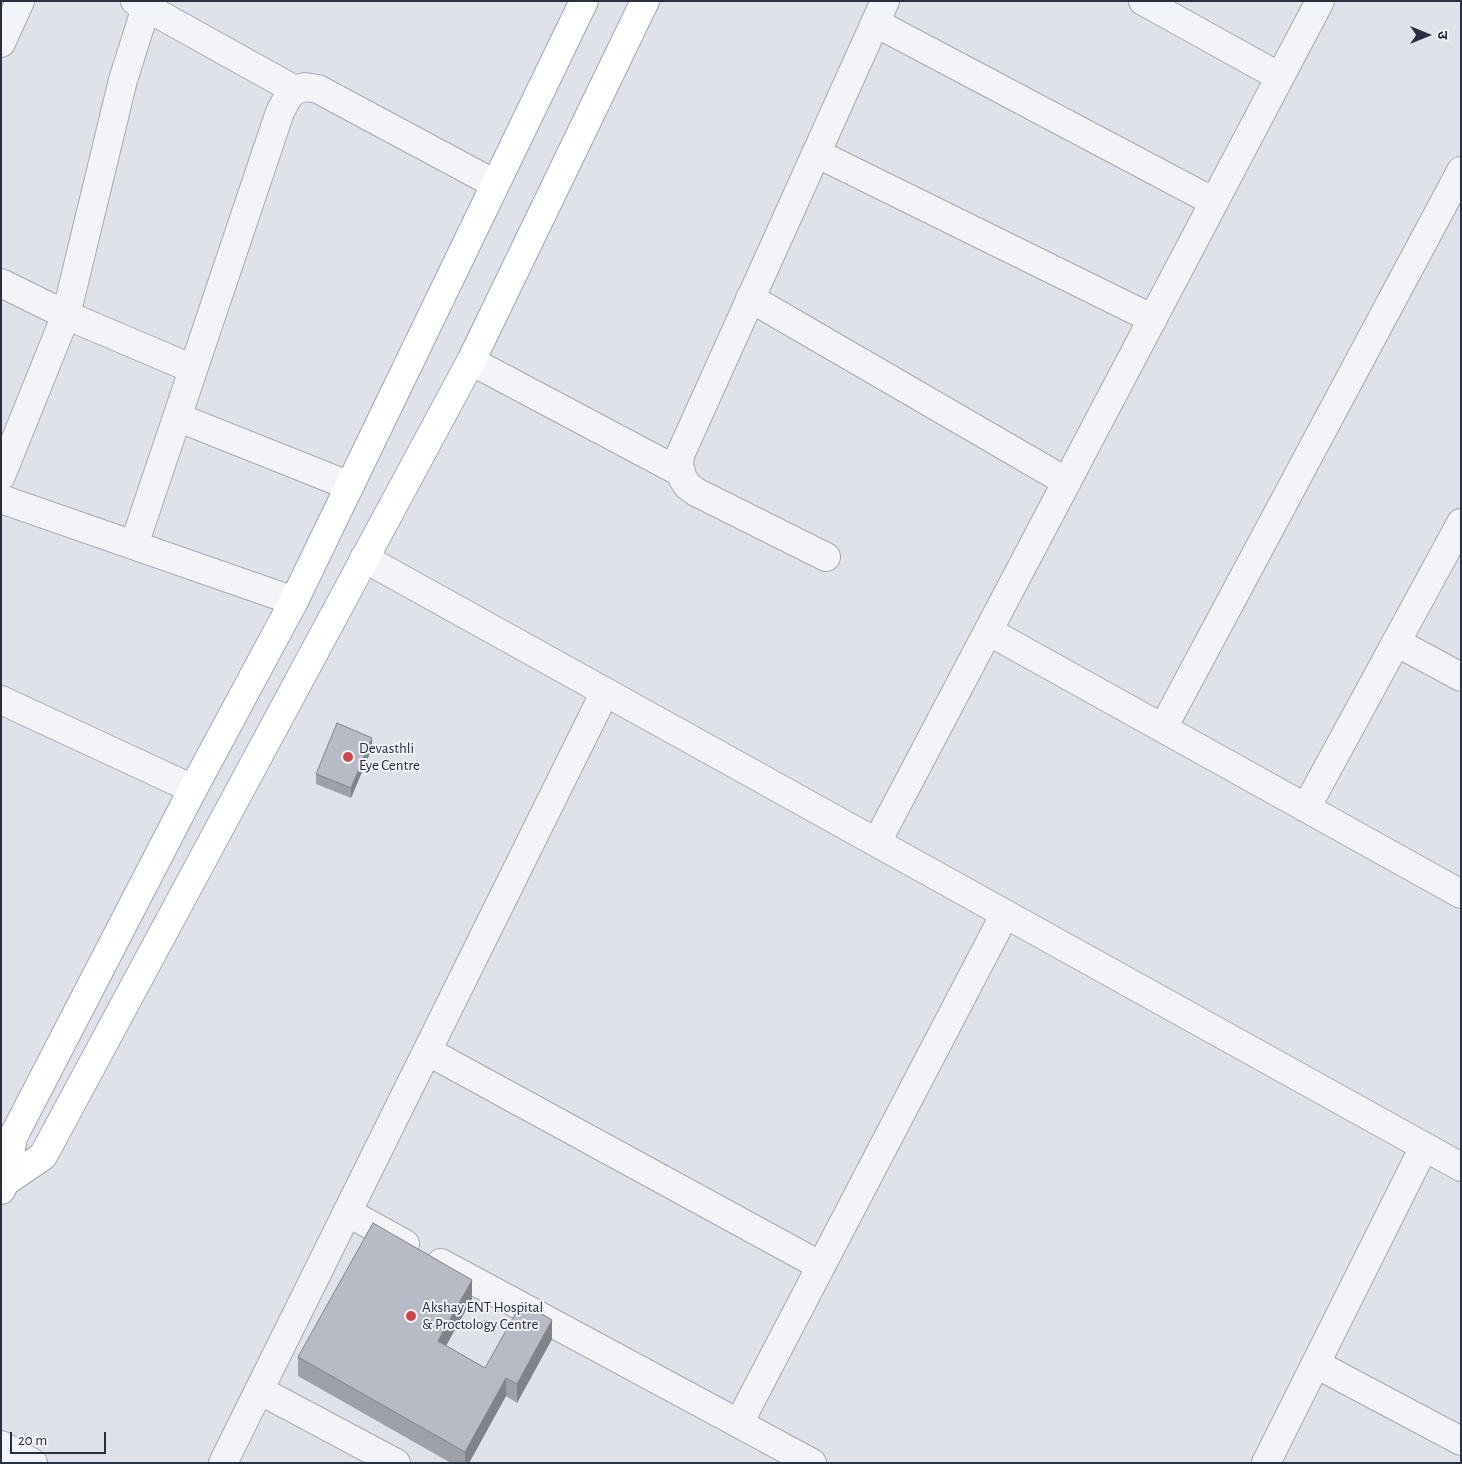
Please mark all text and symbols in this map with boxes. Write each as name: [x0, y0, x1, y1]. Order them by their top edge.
north arrow: [1402, 10, 1452, 60]
text: उ: [1435, 31, 1449, 39]
place label: Devasthli Eye Centre: [359, 739, 420, 774]
marker: Devasthli Eye Centre: [341, 750, 355, 764]
place label: Akshay ENT Hospital & Proctology Centre: [422, 1298, 543, 1333]
marker: Akshay ENT Hospital & Proctology Centre: [404, 1309, 418, 1323]
scale bar: [12, 1422, 109, 1454]
text: 20 m: [18, 1433, 47, 1448]

